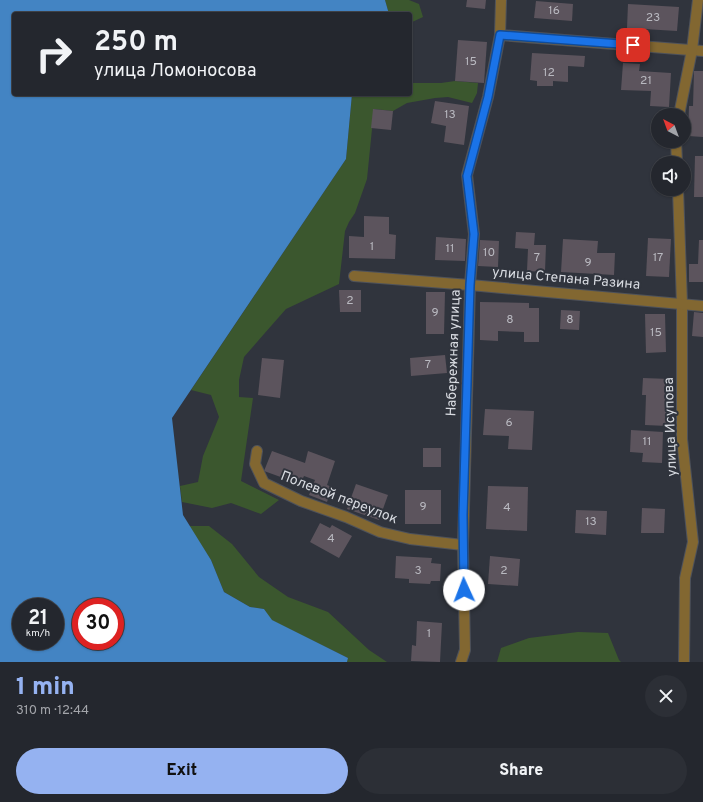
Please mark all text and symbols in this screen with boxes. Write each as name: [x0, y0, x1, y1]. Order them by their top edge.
house number: 16: [548, 3, 560, 19]
house number: 23: [646, 10, 660, 26]
text: 250 m: [94, 25, 178, 61]
icon: right: [28, 28, 80, 80]
pin: [616, 28, 650, 62]
icon: arrive: [622, 34, 644, 56]
house number: 15: [465, 54, 477, 70]
text: улица Ломоносова: [94, 60, 256, 83]
house number: 12: [543, 65, 555, 81]
house number: 21: [640, 73, 652, 89]
house number: 13: [444, 107, 456, 123]
north arrow: [651, 108, 691, 148]
map controls: [651, 108, 691, 196]
button: sound: [651, 156, 691, 196]
house number: 1: [370, 239, 374, 255]
house number: 11: [446, 241, 454, 257]
house number: 10: [483, 245, 495, 261]
house number: 7: [534, 250, 540, 266]
house number: 17: [653, 250, 663, 266]
house number: 9: [584, 255, 592, 271]
street label: улица Степана Разина: [491, 264, 641, 294]
street label: Набережная улица: [443, 289, 465, 417]
house number: 2: [346, 293, 354, 309]
house number: 9: [431, 305, 439, 321]
house number: 8: [506, 312, 514, 328]
house number: 8: [566, 312, 574, 328]
house number: 15: [650, 325, 662, 341]
house number: 7: [425, 357, 431, 373]
street label: улица Исупова: [661, 377, 681, 477]
house number: 6: [505, 415, 513, 431]
house number: 11: [643, 434, 651, 450]
street label: Полевой переулок: [278, 468, 400, 528]
house number: 9: [419, 499, 427, 515]
house number: 4: [503, 500, 511, 516]
house number: 13: [585, 514, 597, 530]
house number: 4: [327, 531, 335, 547]
house number: 3: [414, 563, 422, 579]
house number: 2: [500, 563, 508, 579]
position arrow: [443, 569, 485, 611]
speed limit sign: 30: [72, 598, 124, 650]
text: 21: [28, 606, 48, 632]
house number: 1: [427, 626, 431, 642]
text: km/h: [26, 627, 50, 640]
text: 1 min: [16, 673, 75, 703]
button: close: [645, 675, 687, 717]
text: 310 m · 12:44: [16, 703, 89, 719]
button: Exit: [16, 748, 348, 794]
button: Share: [356, 748, 687, 794]

